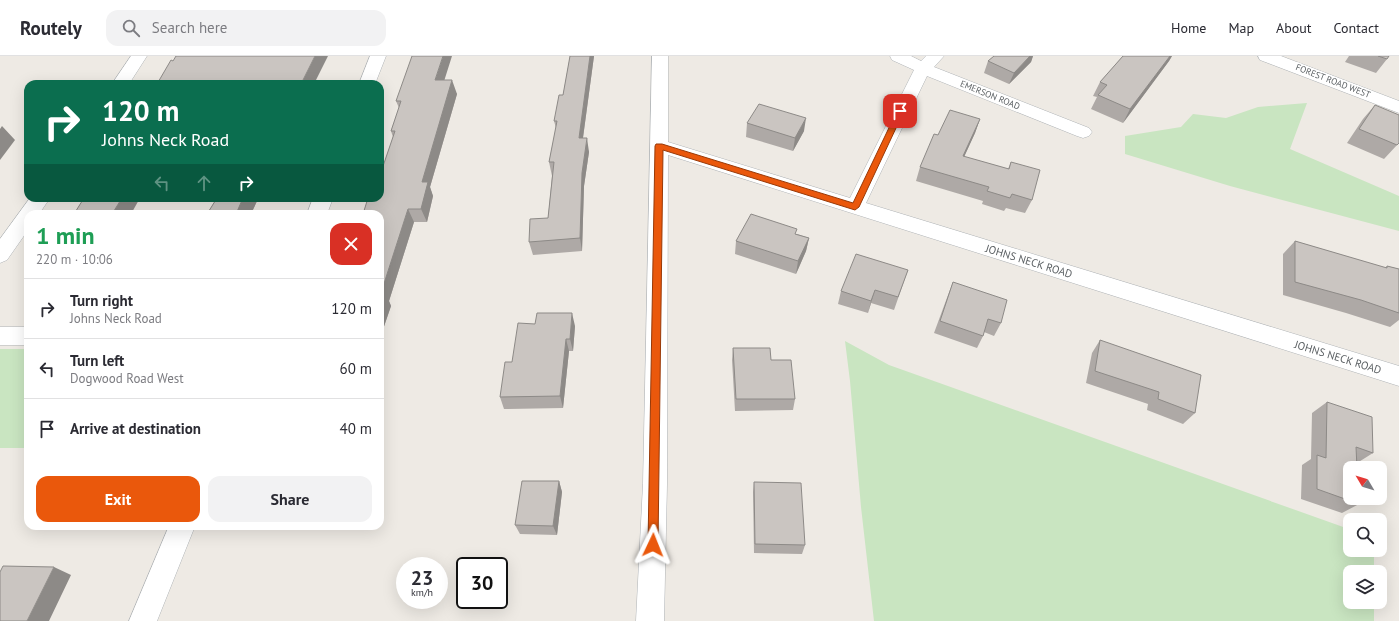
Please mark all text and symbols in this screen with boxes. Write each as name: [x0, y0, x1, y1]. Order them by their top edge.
search box: [106, 10, 386, 46]
text: Routely: [20, 16, 82, 40]
icon: search: [120, 17, 142, 39]
text: Search here: [152, 18, 227, 37]
text: Home: [1171, 19, 1206, 37]
text: Map: [1228, 19, 1254, 37]
text: About: [1276, 19, 1312, 37]
text: Contact: [1334, 19, 1379, 37]
street label: FOREST ROAD WEST: [1294, 61, 1372, 100]
street label: EMERSON ROAD: [959, 78, 1022, 112]
text: 120 m: [102, 92, 179, 129]
pin: [883, 94, 917, 128]
icon: right: [36, 96, 88, 148]
icon: arrive: [889, 100, 911, 122]
text: Johns Neck Road: [102, 128, 229, 151]
icon: left: [151, 172, 173, 194]
icon: ahead: [193, 172, 215, 194]
icon: right: [235, 172, 257, 194]
text: 1 min: [36, 220, 95, 251]
button: close: [330, 223, 372, 265]
street label: JOHNS NECK ROAD: [983, 241, 1074, 281]
text: 220 m · 10:06: [36, 251, 113, 268]
text: Turn right: [70, 291, 133, 310]
icon: right: [36, 298, 58, 320]
text: 120 m: [331, 299, 372, 318]
text: Johns Neck Road: [70, 310, 162, 327]
street label: JOHNS NECK ROAD: [1292, 337, 1383, 377]
text: Turn left: [70, 351, 124, 370]
icon: left: [36, 358, 58, 380]
text: 60 m: [339, 359, 372, 378]
text: Dogwood Road West: [70, 370, 184, 387]
icon: arrive: [36, 418, 58, 440]
text: Arrive at destination: [70, 419, 201, 438]
text: 40 m: [339, 419, 372, 438]
north arrow: [1343, 461, 1387, 505]
map controls: [1343, 461, 1387, 609]
button: Exit: [36, 476, 200, 522]
button: Share: [208, 476, 372, 522]
button: search: [1343, 513, 1387, 557]
position arrow: [632, 524, 674, 566]
speed limit sign: 30: [456, 557, 508, 609]
text: 23: [411, 565, 433, 591]
button: layers: [1343, 565, 1387, 609]
text: km/h: [411, 586, 433, 599]

